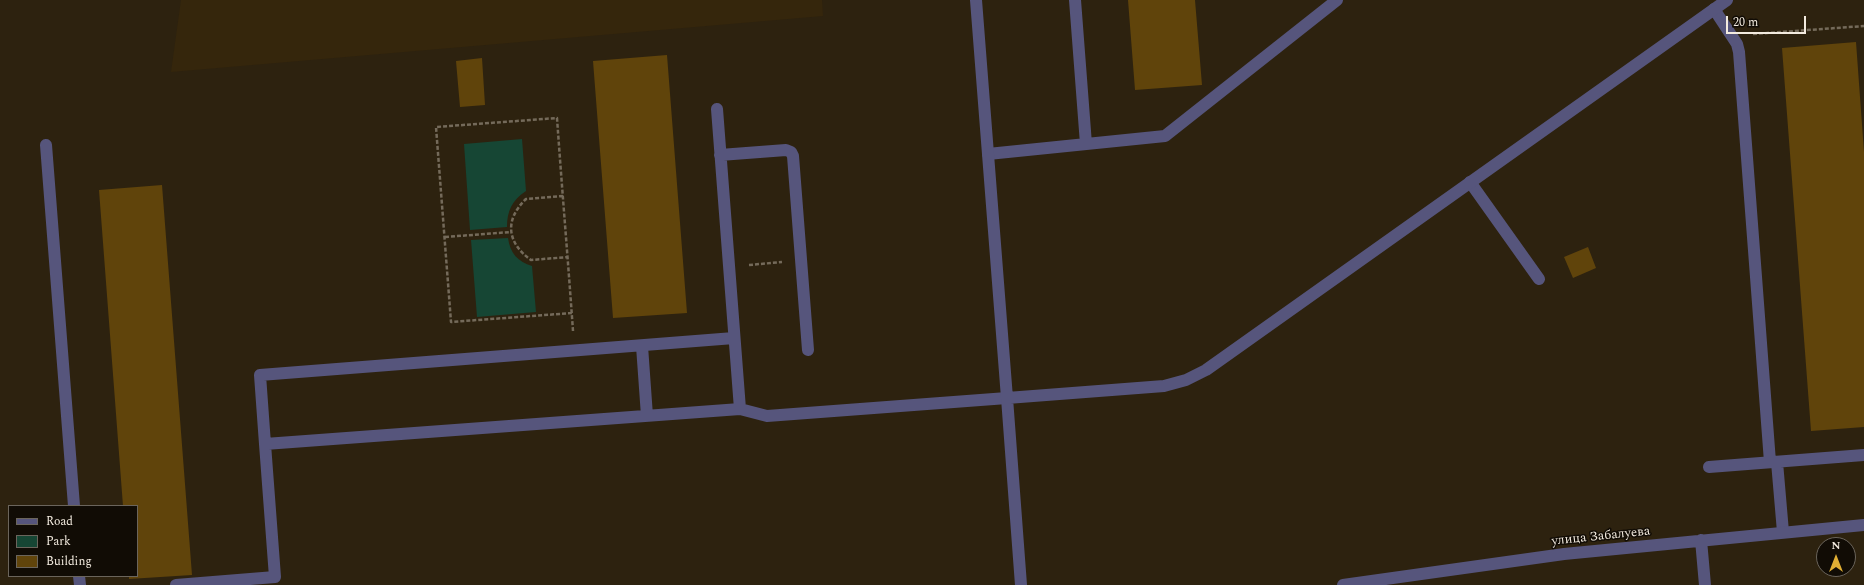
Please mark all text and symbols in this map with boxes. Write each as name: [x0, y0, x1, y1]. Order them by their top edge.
scale bar: [1728, 8, 1808, 34]
text: 20 m: [1733, 13, 1758, 32]
legend: [8, 505, 138, 577]
text: Road: [46, 512, 73, 531]
street label: улица Забалуева: [1551, 524, 1651, 550]
text: Park: [46, 532, 71, 551]
north arrow: [1816, 537, 1856, 577]
text: N: [1832, 537, 1840, 554]
text: Building: [46, 552, 92, 571]

